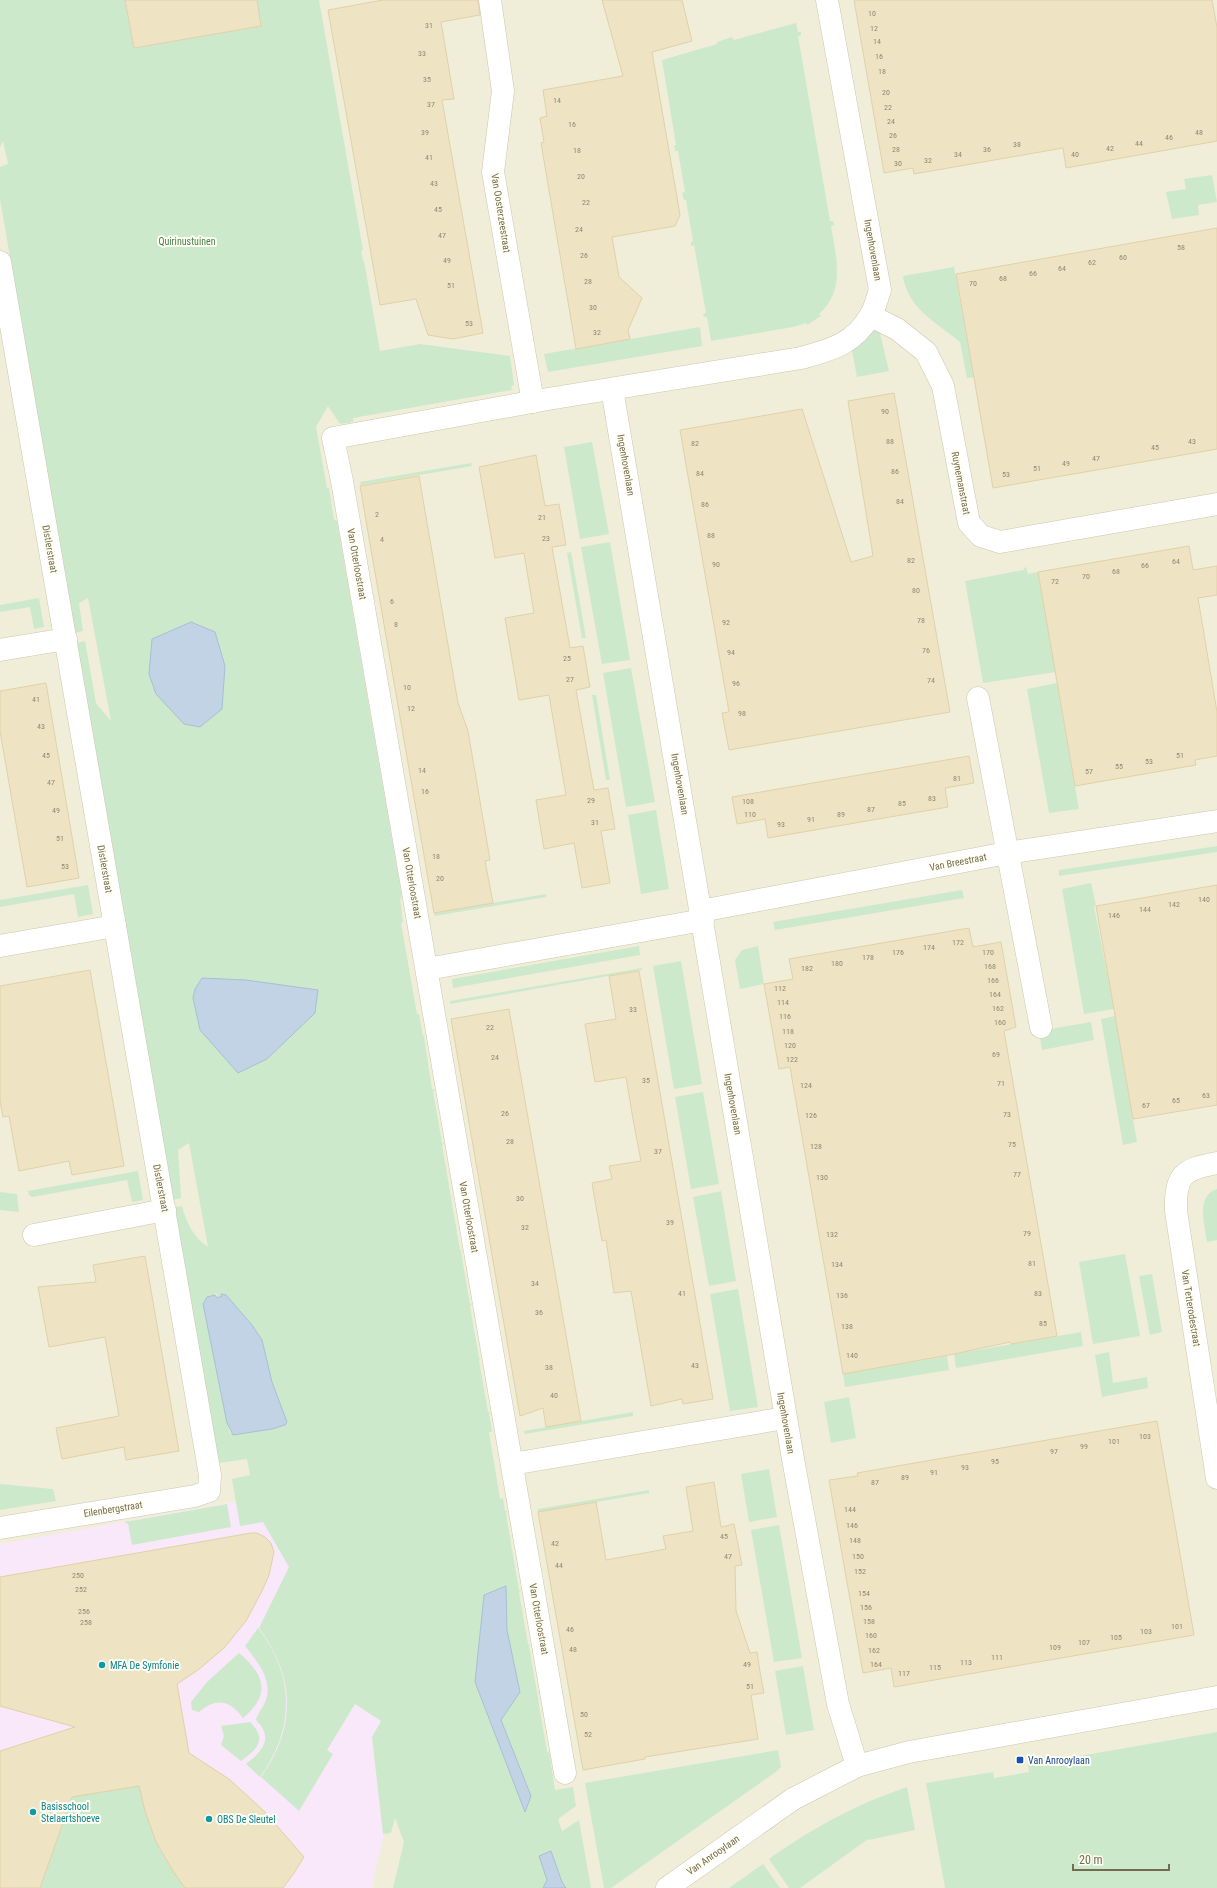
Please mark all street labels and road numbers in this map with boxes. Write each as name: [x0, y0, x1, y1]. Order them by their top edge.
street label: Van Oosterzeestraat: [489, 173, 513, 253]
street label: Ingenhovenlaan: [862, 218, 884, 282]
street label: Ingenhovenlaan: [615, 433, 637, 497]
street label: Ruynemanstraat: [950, 451, 973, 515]
street label: Distlerstraat: [40, 524, 60, 574]
street label: Van Otterloostraat: [345, 527, 369, 601]
street label: Ingenhovenlaan: [669, 752, 691, 816]
street label: Distlerstraat: [95, 844, 115, 894]
street label: Van Otterloostraat: [400, 846, 424, 920]
street label: Van Breestraat: [928, 851, 988, 873]
street label: Ingenhovenlaan: [722, 1072, 744, 1136]
street label: Distlerstraat: [151, 1163, 171, 1213]
street label: Van Otterloostraat: [457, 1180, 481, 1254]
street label: Van Tetterodestraat: [1179, 1269, 1203, 1347]
street label: Ingenhovenlaan: [775, 1391, 797, 1455]
street label: Eilenbergstraat: [83, 1499, 143, 1519]
street label: Van Otterloostraat: [527, 1582, 551, 1656]
street label: Van Anrooylaan: [685, 1833, 742, 1877]

